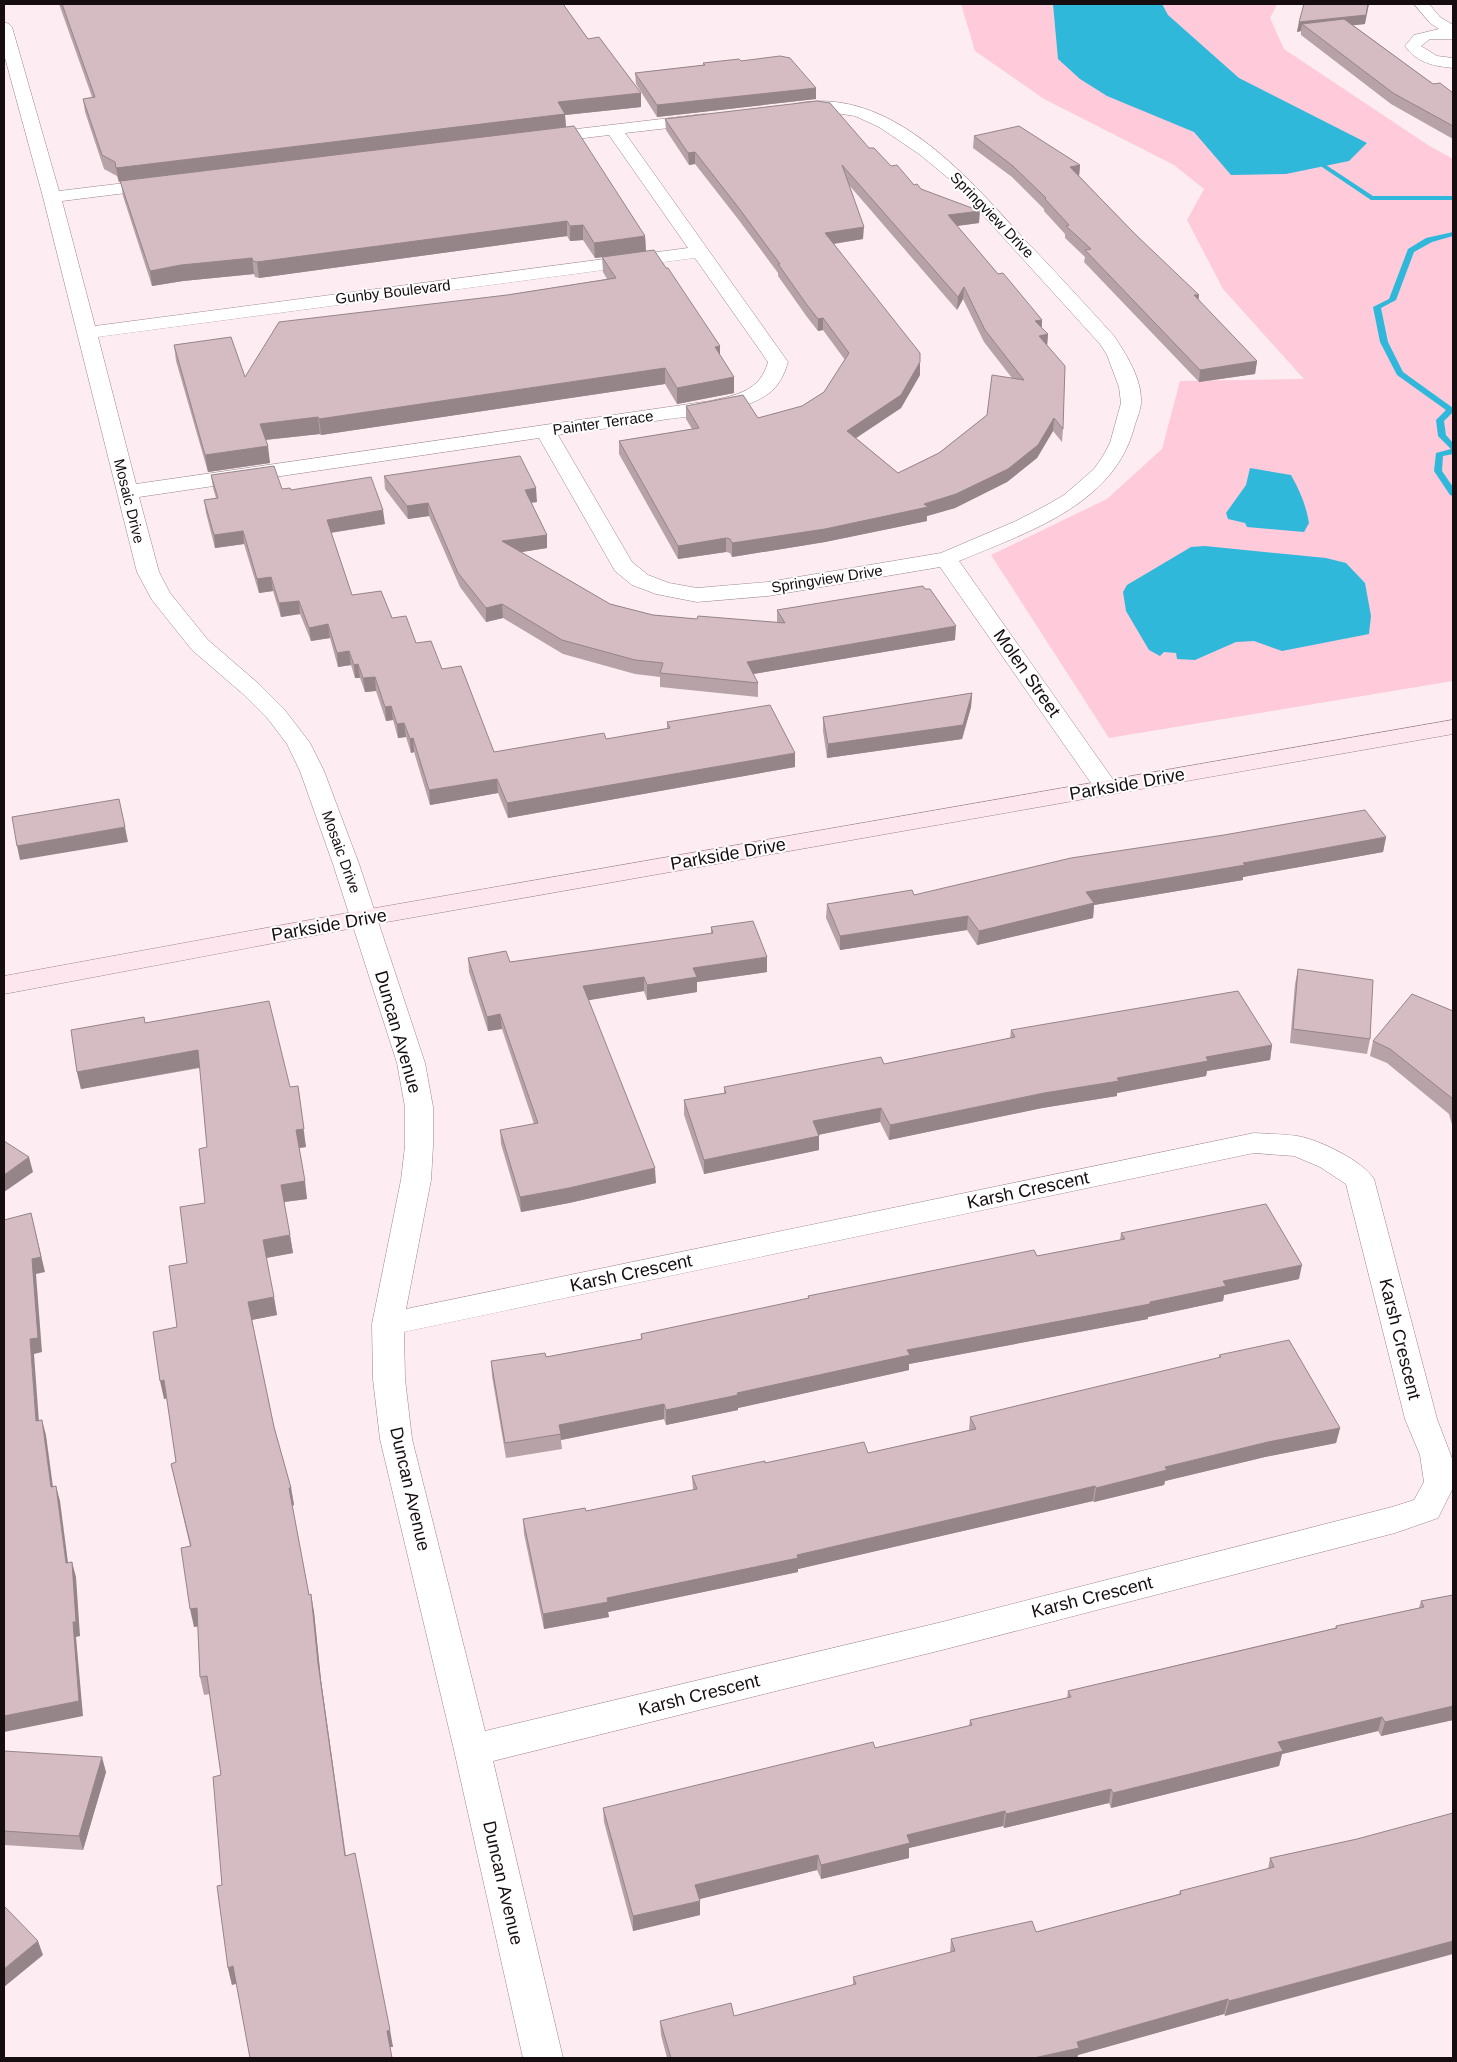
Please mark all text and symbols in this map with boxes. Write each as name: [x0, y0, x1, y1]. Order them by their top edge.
street label: Springview Drive: [947, 168, 1038, 261]
street label: Gunby Boulevard: [334, 276, 451, 307]
street label: Painter Terrace: [552, 407, 654, 438]
street label: Mosaic Drive: [111, 457, 148, 545]
street label: Springview Drive: [770, 561, 884, 596]
street label: Molen Street: [990, 625, 1064, 721]
street label: Parkside Drive: [1068, 764, 1186, 804]
street label: Mosaic Drive: [319, 808, 364, 895]
street label: Parkside Drive: [669, 834, 787, 874]
street label: Parkside Drive: [270, 905, 388, 945]
street label: Duncan Avenue: [371, 968, 425, 1096]
street label: Karsh Crescent: [965, 1167, 1091, 1213]
street label: Karsh Crescent: [568, 1250, 694, 1296]
street label: Karsh Crescent: [1375, 1276, 1425, 1402]
street label: Duncan Avenue: [386, 1425, 434, 1553]
street label: Karsh Crescent: [1029, 1572, 1155, 1622]
street label: Karsh Crescent: [636, 1670, 762, 1720]
street label: Duncan Avenue: [479, 1819, 527, 1947]

